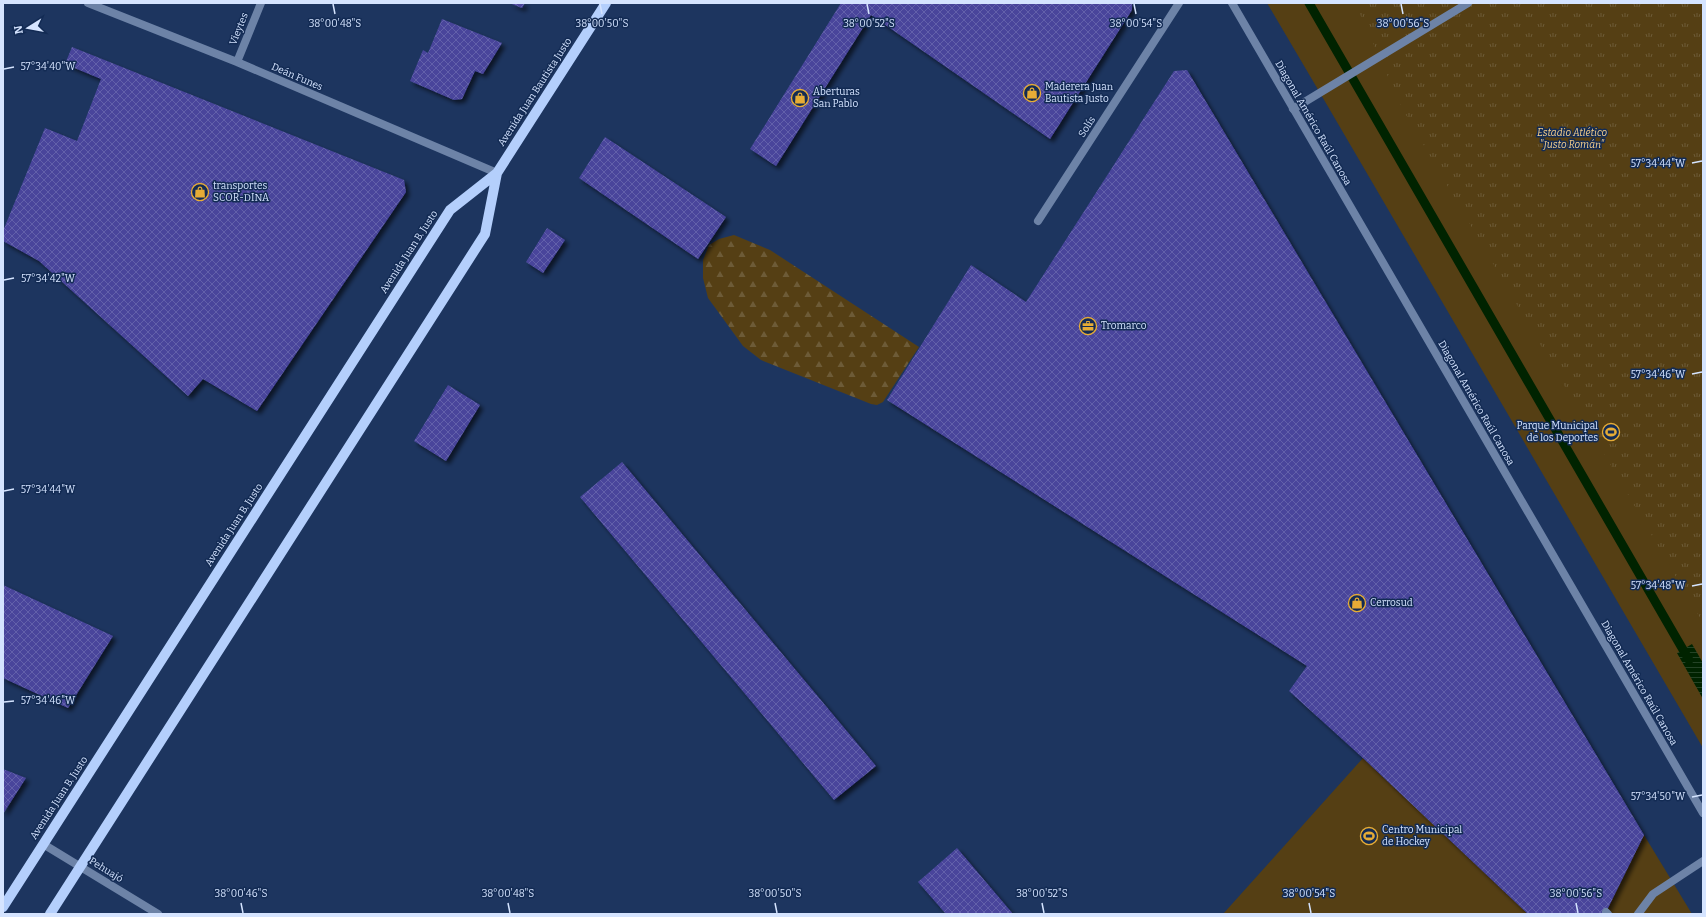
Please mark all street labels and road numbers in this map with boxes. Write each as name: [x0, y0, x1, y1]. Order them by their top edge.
street label: Vieytes: [227, 11, 251, 47]
street label: Avenida Juan Bautista Justo: [496, 35, 575, 148]
street label: Diagonal Américo Raúl Canosa: [1272, 58, 1355, 188]
street label: Deán Funes: [269, 61, 325, 93]
street label: Solís: [1075, 114, 1098, 140]
street label: Avenida Juan B. Justo: [378, 208, 440, 296]
street label: Diagonal Américo Raúl Canosa: [1435, 338, 1518, 468]
street label: Avenida Juan B. Justo: [203, 481, 265, 569]
street label: Diagonal Américo Raúl Canosa: [1598, 618, 1681, 748]
street label: Avenida Juan B. Justo: [28, 754, 90, 842]
street label: Pehuajó: [87, 855, 125, 885]

